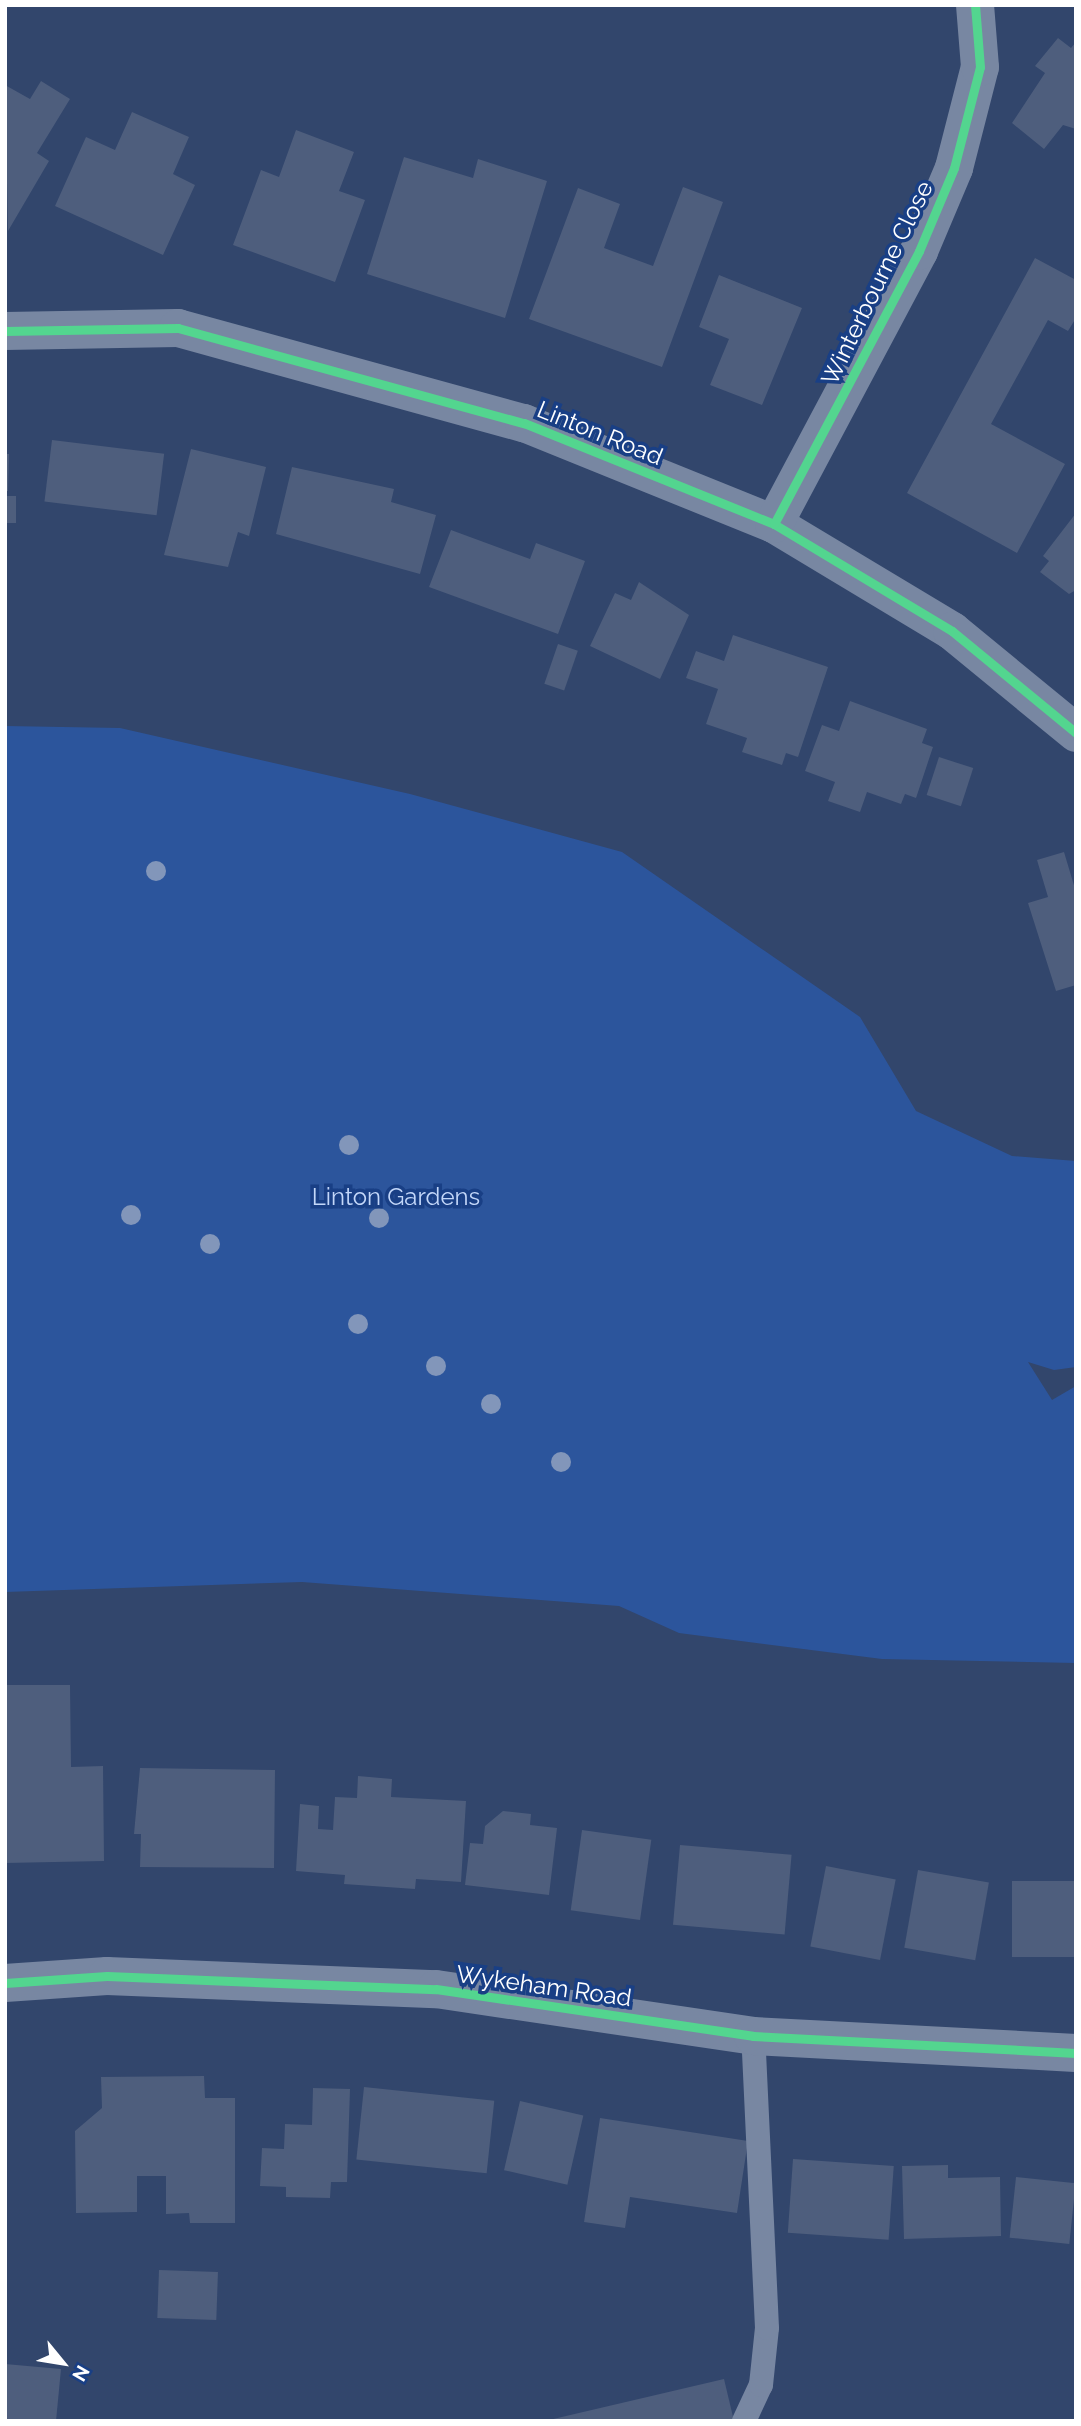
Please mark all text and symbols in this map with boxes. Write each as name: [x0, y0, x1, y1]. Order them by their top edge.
street label: Winterbourne Close: [815, 176, 939, 390]
street label: Linton Road: [533, 395, 667, 471]
park label: Linton Gardens: [312, 1183, 480, 1211]
street label: Wykeham Road: [454, 1959, 634, 2013]
north arrow: [28, 2328, 98, 2398]
text: N: [68, 2362, 94, 2385]

